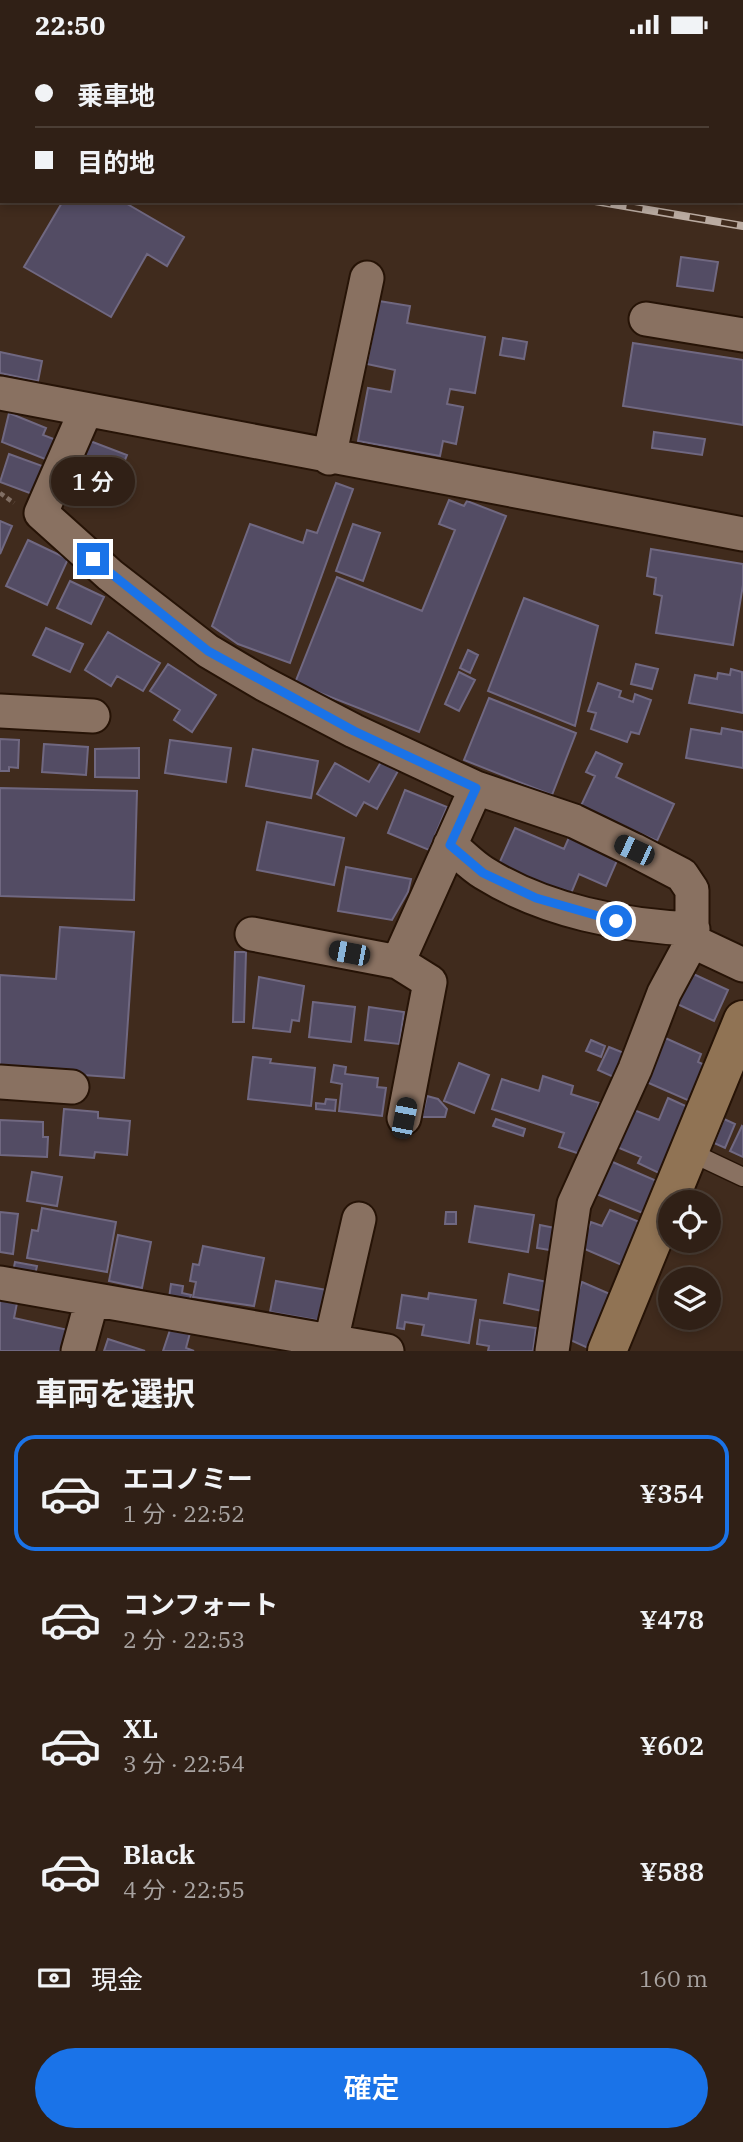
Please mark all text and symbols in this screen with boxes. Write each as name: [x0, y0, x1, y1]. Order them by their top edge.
text: 22:50: [35, 8, 105, 42]
text: 乗車地: [77, 78, 155, 112]
text: 目的地: [77, 145, 155, 179]
callout: 1 分: [51, 457, 135, 507]
text: 1 分: [72, 466, 114, 496]
route end: [77, 543, 109, 575]
car: [611, 832, 658, 868]
route start: [600, 905, 632, 937]
car: [327, 939, 372, 967]
car: [390, 1095, 419, 1141]
map controls: [658, 1190, 721, 1330]
button: locate: [658, 1190, 721, 1253]
button: layers: [658, 1267, 721, 1330]
text: 車両を選択: [35, 1372, 195, 1414]
text: エコノミー: [123, 1461, 253, 1495]
icon: car: [39, 1462, 102, 1525]
text: ¥354: [640, 1476, 704, 1510]
text: 1 分 · 22:52: [123, 1498, 245, 1528]
text: コンフォート: [123, 1587, 278, 1621]
icon: car: [39, 1588, 102, 1651]
text: ¥478: [640, 1602, 704, 1636]
text: 2 分 · 22:53: [123, 1624, 245, 1654]
text: XL: [123, 1711, 158, 1745]
icon: car: [39, 1714, 102, 1777]
text: ¥602: [640, 1728, 704, 1762]
text: 3 分 · 22:54: [123, 1748, 245, 1778]
text: Black: [123, 1837, 195, 1871]
icon: car: [39, 1840, 102, 1903]
text: ¥588: [640, 1854, 704, 1888]
text: 4 分 · 22:55: [123, 1874, 245, 1904]
icon: cash: [35, 1959, 73, 1997]
text: 現金: [91, 1962, 143, 1996]
text: 160 m: [639, 1963, 708, 1993]
button: 確定: [35, 2048, 708, 2128]

